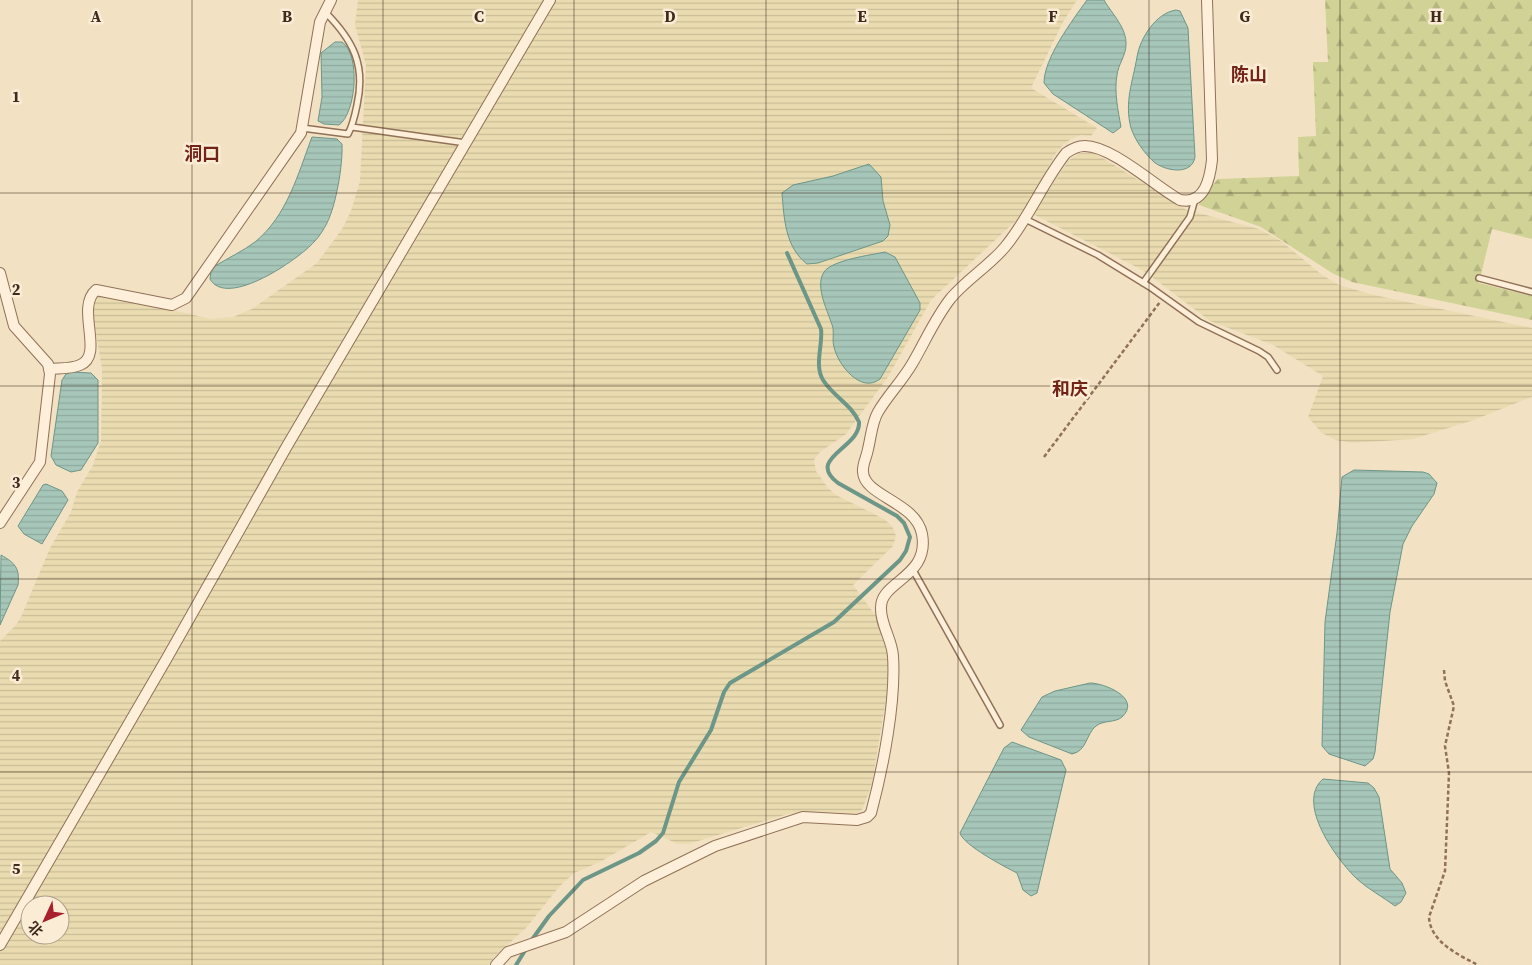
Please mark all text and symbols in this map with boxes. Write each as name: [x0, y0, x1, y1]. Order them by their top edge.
text: A: [91, 5, 102, 27]
text: B: [282, 5, 293, 27]
text: C: [474, 5, 484, 27]
text: D: [664, 5, 676, 27]
text: E: [857, 5, 867, 27]
text: F: [1048, 5, 1058, 27]
text: G: [1240, 5, 1251, 27]
text: H: [1430, 5, 1442, 27]
district label: 陈山: [1231, 62, 1267, 87]
text: 1: [12, 85, 20, 107]
district label: 洞口: [184, 141, 220, 166]
text: 2: [12, 278, 21, 300]
district label: 和庆: [1052, 376, 1088, 401]
text: 3: [12, 471, 21, 493]
text: 4: [12, 664, 21, 686]
text: 5: [12, 857, 21, 879]
north arrow: [20, 895, 70, 945]
text: 北: [24, 917, 48, 941]

